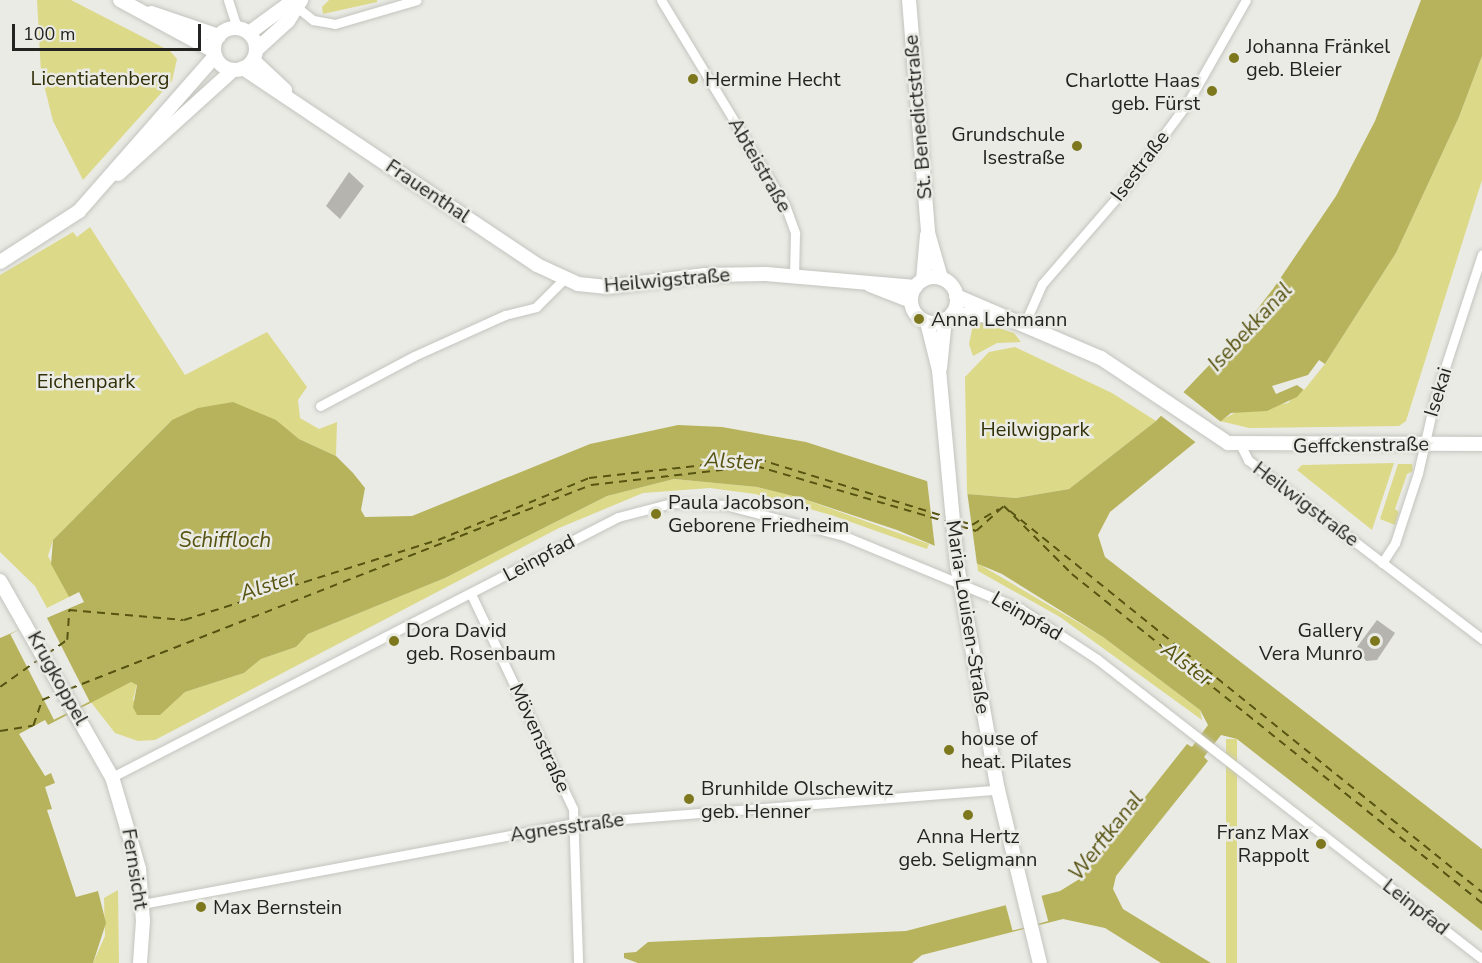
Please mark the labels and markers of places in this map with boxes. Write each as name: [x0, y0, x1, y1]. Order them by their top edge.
place label: Johanna Fränkel geb. Bleier: [1246, 34, 1390, 81]
marker: Johanna Fränkel geb. Bleier: [1227, 51, 1241, 65]
place label: Hermine Hecht: [705, 67, 840, 91]
place label: Charlotte Haas geb. Fürst: [1065, 68, 1200, 115]
marker: Hermine Hecht: [686, 72, 700, 86]
marker: Charlotte Haas geb. Fürst: [1205, 84, 1219, 98]
place label: Grundschule Isestraße: [951, 122, 1065, 169]
marker: Grundschule Isestraße: [1070, 139, 1084, 153]
place label: Anna Lehmann: [931, 307, 1067, 331]
marker: Anna Lehmann: [912, 312, 926, 326]
place label: Paula Jacobson, Geborene Friedheim: [668, 490, 849, 537]
marker: Paula Jacobson, Geborene Friedheim: [649, 507, 663, 521]
place label: Dora David geb. Rosenbaum: [406, 618, 556, 665]
place label: Gallery Vera Munro: [1259, 618, 1363, 665]
marker: Dora David geb. Rosenbaum: [387, 634, 401, 648]
marker: Gallery Vera Munro: [1368, 634, 1382, 648]
place label: house of heat. Pilates: [961, 726, 1072, 773]
marker: house of heat. Pilates: [942, 743, 956, 757]
place label: Brunhilde Olschewitz geb. Henner: [701, 776, 893, 823]
marker: Brunhilde Olschewitz geb. Henner: [682, 792, 696, 806]
marker: Anna Hertz geb. Seligmann: [961, 808, 975, 822]
place label: Franz Max Rappolt: [1217, 820, 1309, 867]
place label: Anna Hertz geb. Seligmann: [899, 825, 1037, 872]
marker: Franz Max Rappolt: [1314, 837, 1328, 851]
place label: Max Bernstein: [213, 895, 342, 919]
marker: Max Bernstein: [194, 900, 208, 914]

